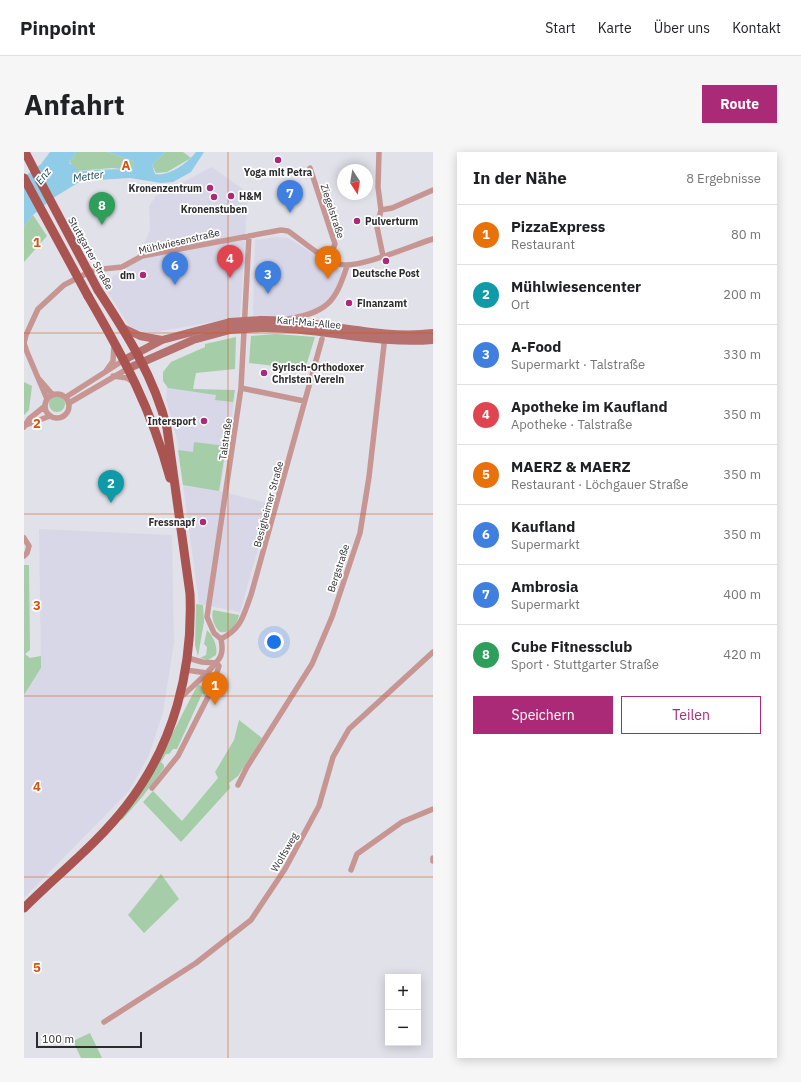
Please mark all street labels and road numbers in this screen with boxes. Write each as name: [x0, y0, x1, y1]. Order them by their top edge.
street label: Ziegelstraße: [318, 182, 348, 240]
street label: Stuttgarter Straße: [65, 215, 116, 292]
street label: Mühlwiesenstraße: [137, 226, 222, 257]
street label: Karl-Mai-Allee: [276, 313, 342, 332]
street label: Talstraße: [216, 417, 235, 461]
street label: Besigheimer Straße: [251, 459, 286, 549]
street label: Bergstraße: [325, 542, 353, 594]
street label: Wolfsweg: [268, 830, 301, 874]

